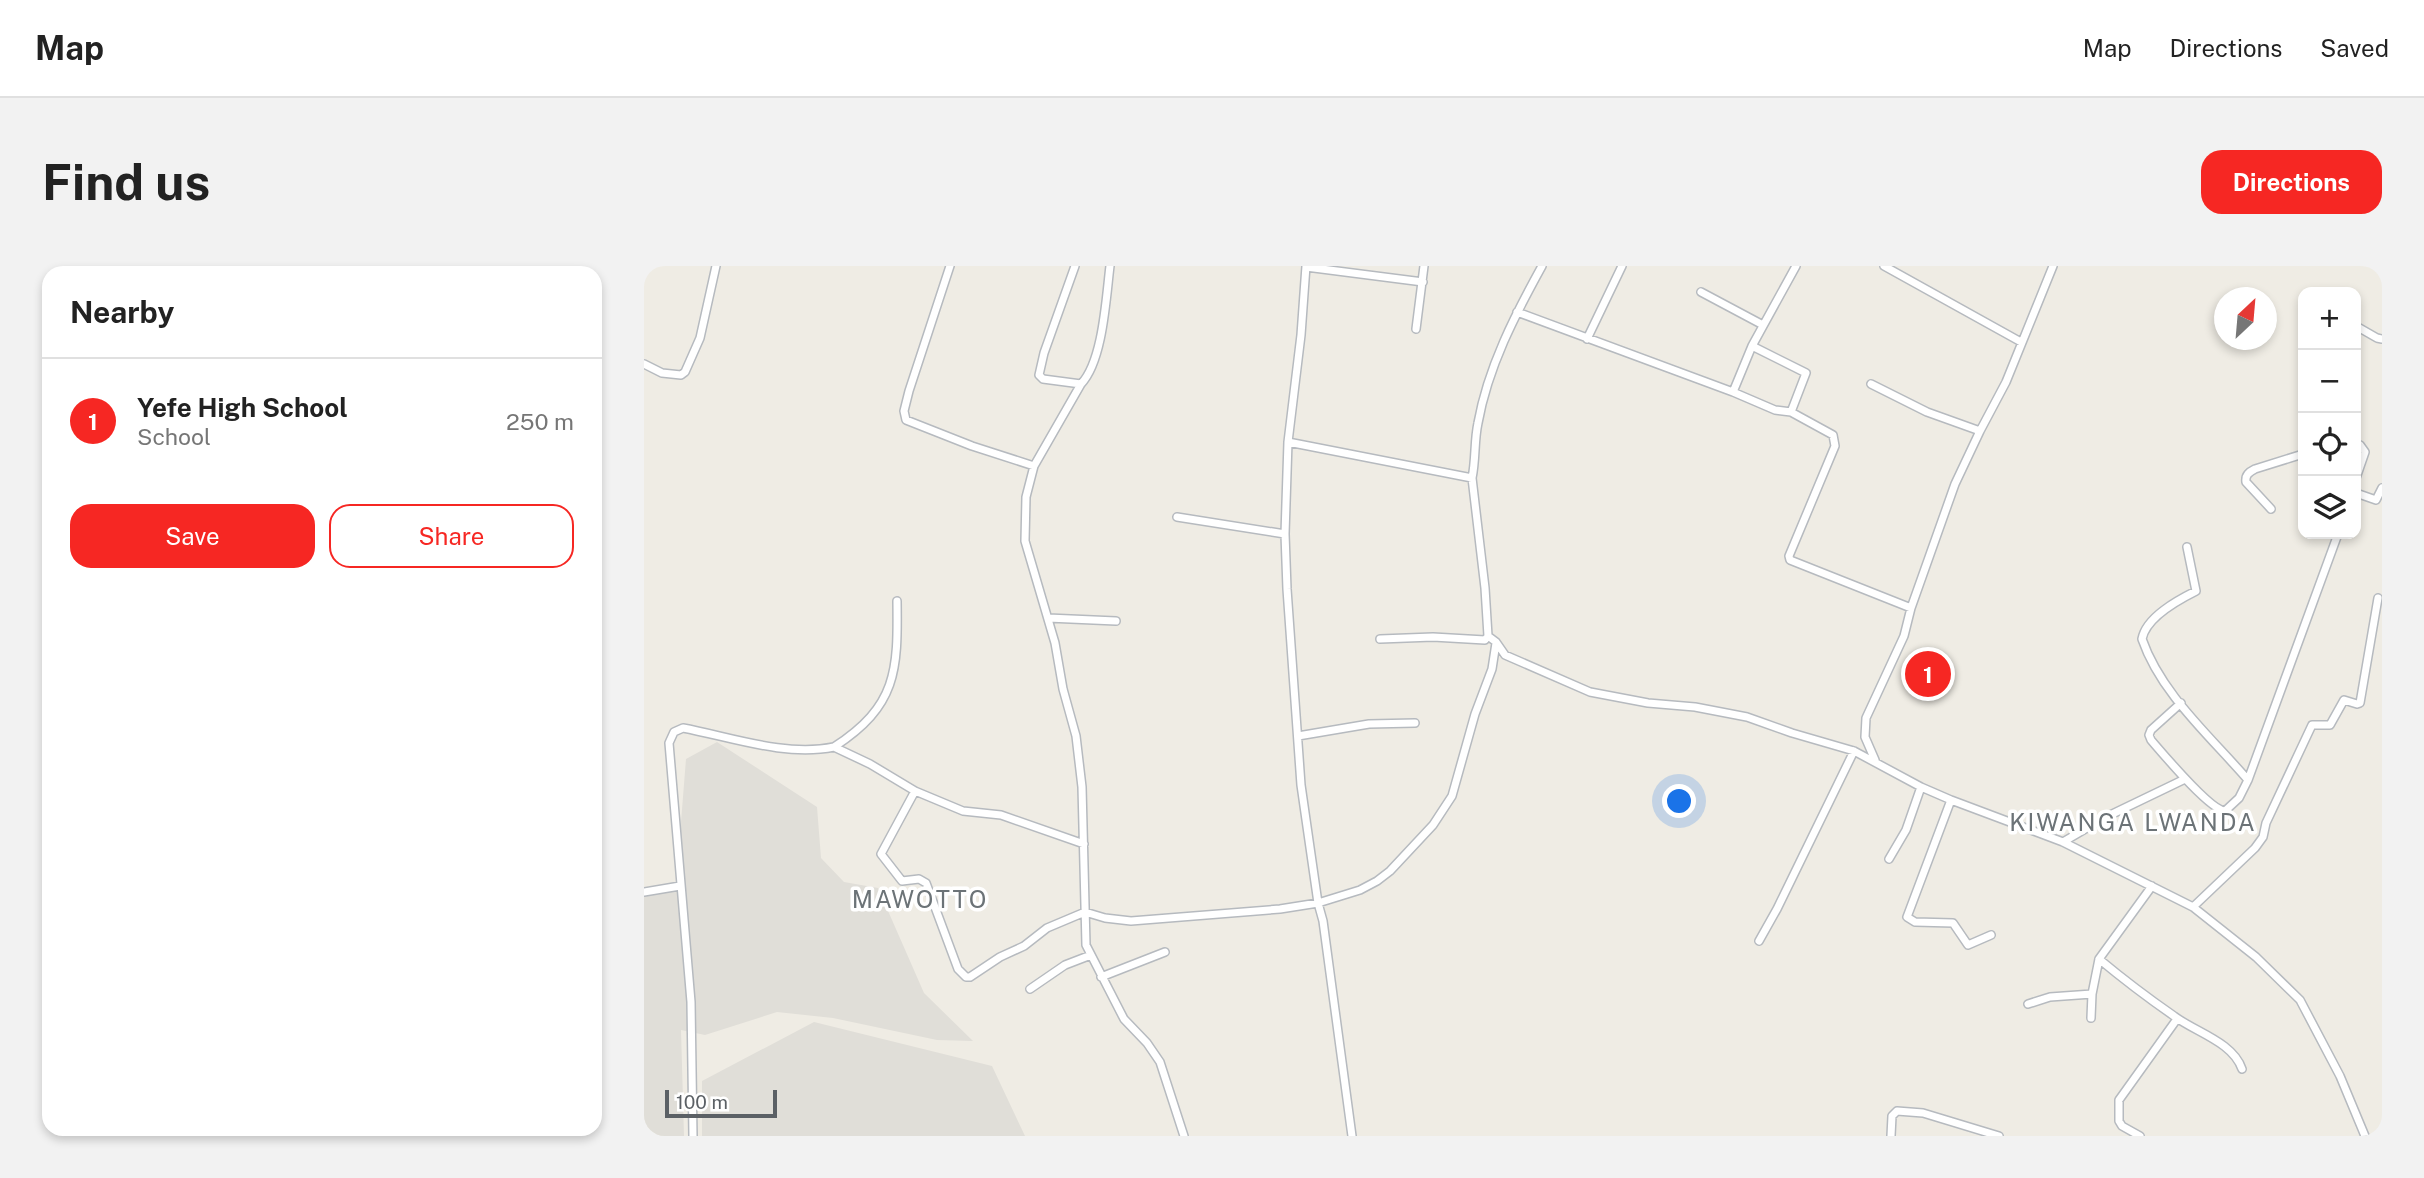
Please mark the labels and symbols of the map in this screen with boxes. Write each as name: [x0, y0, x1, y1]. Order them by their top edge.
north arrow: [2214, 287, 2277, 350]
pin: 1: [1905, 648, 1951, 700]
your location: [1662, 784, 1696, 818]
district label: KIWANGA LWANDA: [2009, 808, 2257, 836]
district label: MAWOTTO: [852, 885, 988, 913]
scale bar: [665, 1087, 777, 1119]

